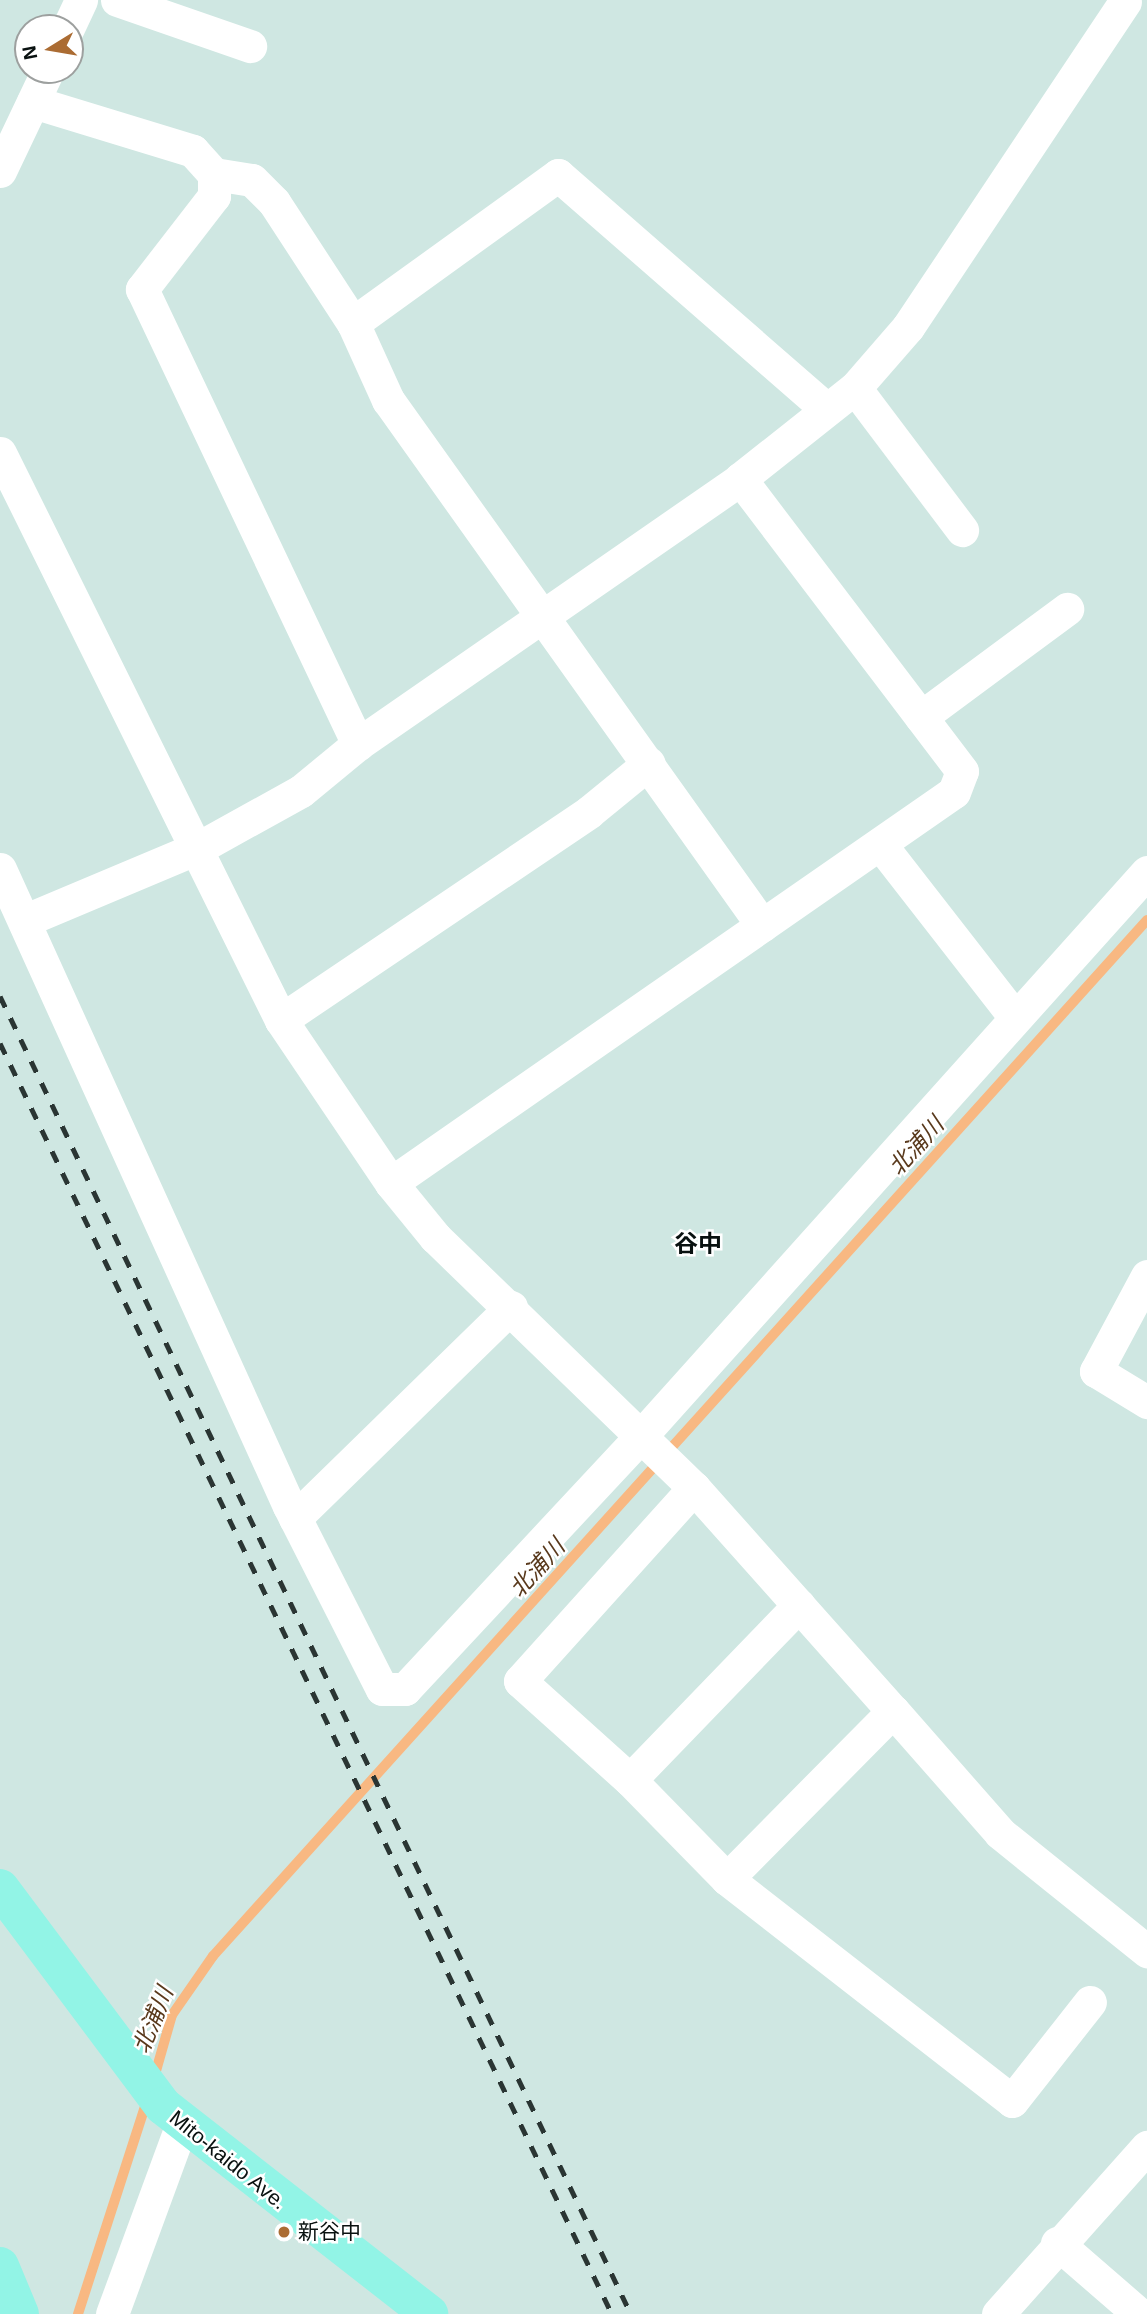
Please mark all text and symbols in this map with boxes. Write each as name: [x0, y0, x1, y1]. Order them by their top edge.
north arrow: [14, 14, 84, 84]
text: N: [18, 44, 41, 61]
water label: 北浦川: [883, 1111, 949, 1181]
district label: 谷中: [674, 1230, 722, 1258]
water label: 北浦川: [504, 1533, 570, 1603]
water label: 北浦川: [127, 1983, 179, 2057]
street label: Mito-kaido Ave.: [164, 2105, 292, 2215]
place label: 新谷中: [298, 2219, 361, 2245]
marker: 新谷中: [276, 2224, 292, 2240]

